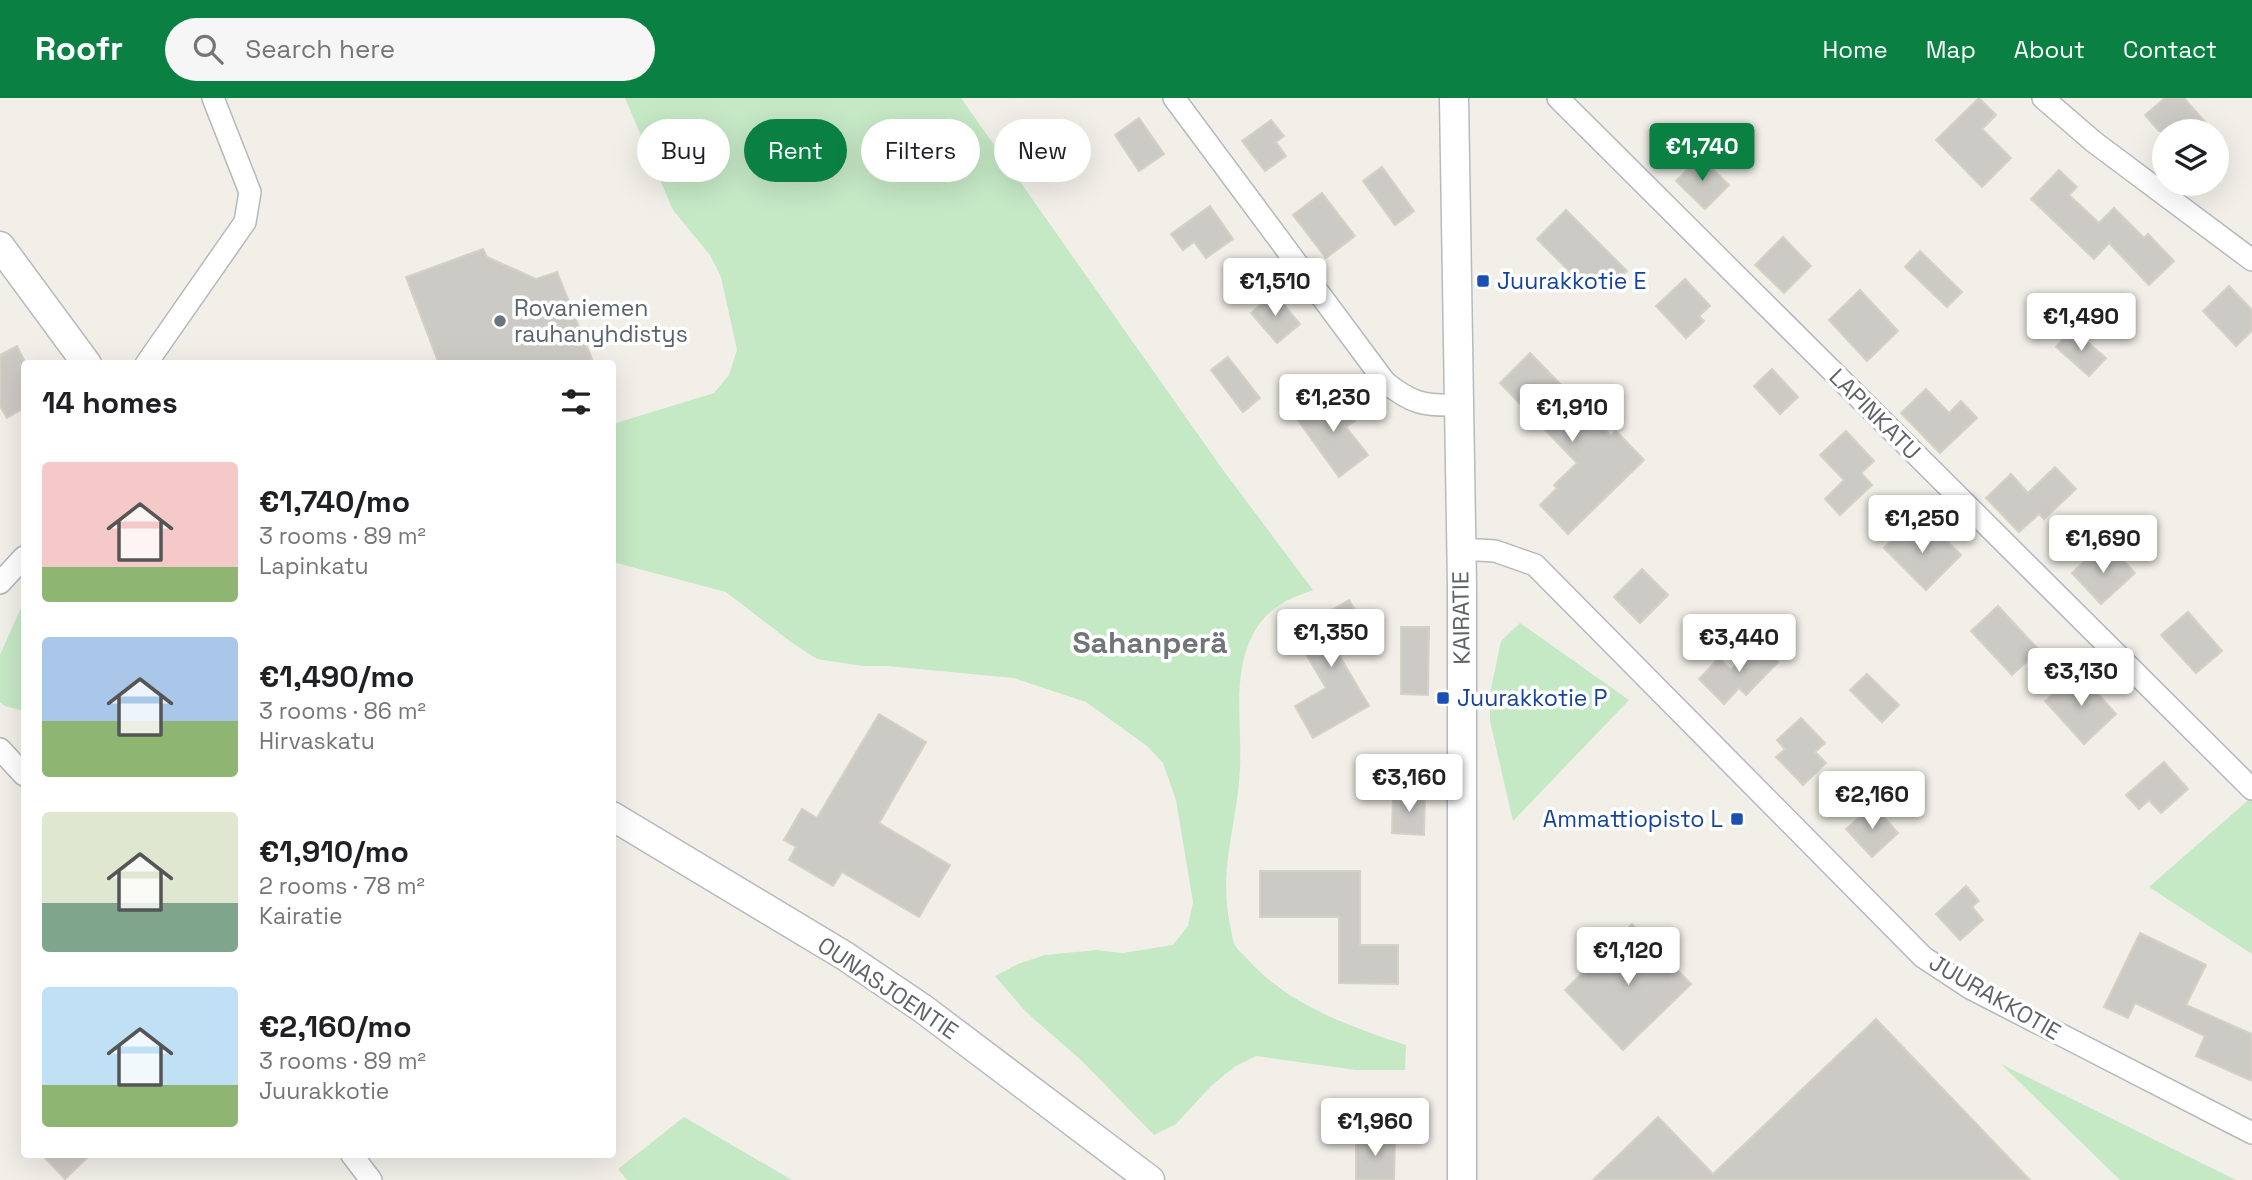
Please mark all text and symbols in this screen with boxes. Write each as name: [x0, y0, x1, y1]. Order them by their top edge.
search box: [165, 18, 655, 81]
text: Roofr: [35, 28, 123, 70]
icon: search: [189, 30, 227, 68]
text: Search here: [245, 32, 395, 66]
text: Home: [1822, 34, 1888, 65]
text: Map: [1926, 34, 1976, 65]
text: About: [2014, 34, 2085, 65]
text: Contact: [2123, 34, 2217, 65]
chip: Buy: [637, 119, 730, 182]
chip: Rent: [744, 119, 847, 182]
chip: Filters: [861, 119, 980, 182]
chip: New: [994, 119, 1091, 182]
map controls: [2152, 119, 2229, 196]
button: layers: [2152, 119, 2229, 196]
pin: €1,740: [1645, 123, 1759, 183]
text: €1,740: [1665, 131, 1739, 161]
pin: €1,510: [1218, 258, 1332, 318]
text: €1,510: [1239, 266, 1311, 296]
place label: Juurakkotie E: [1497, 266, 1646, 296]
marker: Juurakkotie E: [1475, 273, 1491, 289]
place label: Rovaniemen rauhanyhdistys: [514, 293, 688, 349]
pin: €1,490: [2024, 294, 2138, 353]
text: €1,490: [2043, 301, 2119, 331]
marker: Rovaniemen rauhanyhdistys: [492, 313, 508, 329]
street label: LAPINKATU: [1823, 362, 1927, 466]
pin: €1,230: [1276, 374, 1390, 434]
text: €1,230: [1295, 382, 1371, 412]
text: 14 homes: [42, 383, 178, 422]
icon: filters: [557, 383, 595, 421]
pin: €1,910: [1515, 384, 1629, 444]
text: €1,910: [1536, 392, 1608, 422]
text: €1,740/mo: [259, 482, 410, 521]
icon: home: [98, 490, 182, 574]
pin: €1,250: [1865, 496, 1979, 555]
text: €1,250: [1884, 503, 1960, 533]
pin: €1,690: [2046, 516, 2160, 575]
text: 3 rooms · 89 m²: [259, 521, 426, 551]
text: €1,690: [2065, 523, 2141, 553]
text: Lapinkatu: [259, 551, 369, 581]
street label: KAIRATIE: [1445, 571, 1477, 665]
pin: €1,350: [1274, 610, 1388, 669]
pin: €3,440: [1682, 614, 1796, 674]
text: €1,350: [1293, 617, 1369, 647]
text: €3,440: [1699, 622, 1779, 652]
district label: Sahanperä: [1072, 623, 1228, 662]
pin: €3,130: [2024, 648, 2138, 708]
text: €3,130: [2044, 656, 2118, 686]
text: €1,490/mo: [259, 657, 414, 696]
icon: home: [98, 665, 182, 749]
place label: Juurakkotie P: [1457, 683, 1607, 713]
marker: Juurakkotie P: [1435, 690, 1451, 706]
text: 3 rooms · 86 m²: [259, 696, 426, 726]
text: Hirvaskatu: [259, 726, 375, 756]
pin: €3,160: [1352, 754, 1466, 814]
text: €3,160: [1372, 762, 1446, 792]
pin: €2,160: [1815, 772, 1929, 831]
text: €2,160: [1835, 779, 1909, 809]
place label: Ammattiopisto L: [1543, 804, 1723, 834]
marker: Ammattiopisto L: [1729, 811, 1745, 827]
text: €1,910/mo: [259, 832, 409, 871]
icon: home: [98, 840, 182, 924]
text: 2 rooms · 78 m²: [259, 871, 425, 901]
text: Kairatie: [259, 901, 343, 931]
pin: €1,120: [1571, 928, 1685, 987]
street label: OUNASJOENTIE: [812, 930, 964, 1046]
text: €1,120: [1593, 935, 1663, 965]
street label: JUURAKKOTIE: [1924, 947, 2066, 1047]
text: €2,160/mo: [259, 1007, 412, 1046]
icon: home: [98, 1015, 182, 1099]
text: 3 rooms · 89 m²: [259, 1046, 426, 1076]
text: Juurakkotie: [259, 1076, 389, 1106]
pin: €1,960: [1318, 1098, 1432, 1158]
text: €1,960: [1337, 1106, 1413, 1136]

